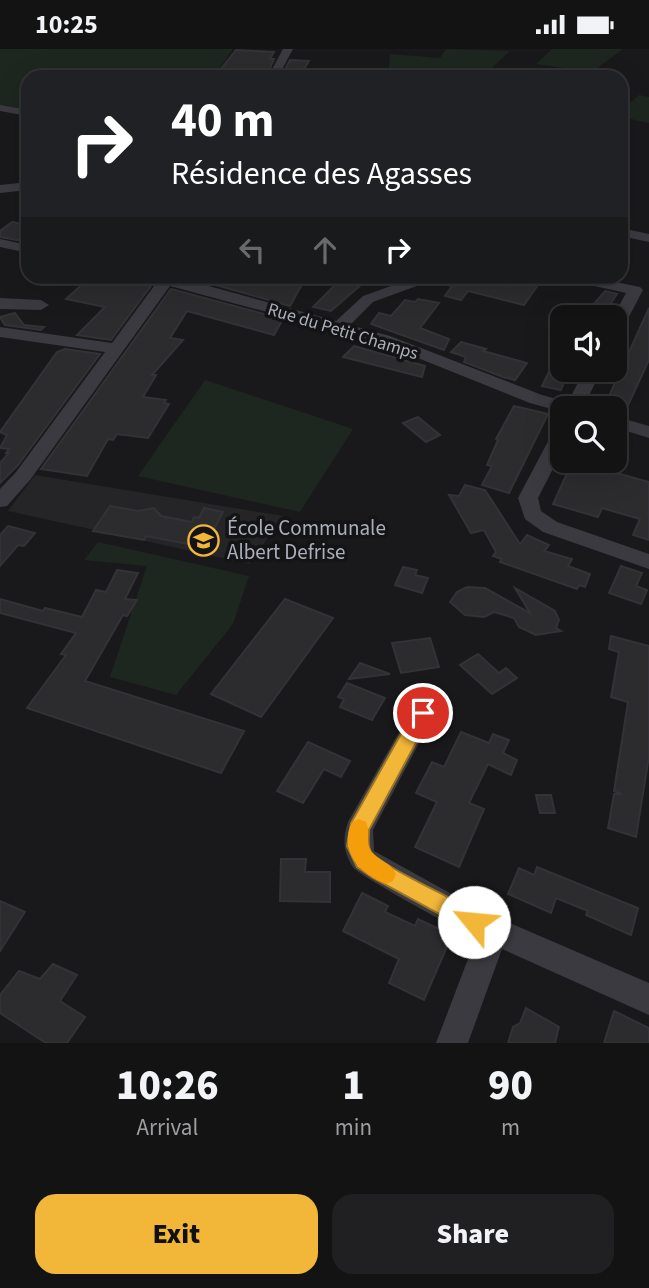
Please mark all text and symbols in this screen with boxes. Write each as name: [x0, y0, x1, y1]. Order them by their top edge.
text: 10:25: [35, 6, 98, 43]
text: 40 m: [171, 86, 275, 156]
icon: right: [56, 98, 147, 189]
text: Résidence des Agasses: [171, 151, 472, 197]
icon: left: [233, 231, 271, 269]
icon: ahead: [306, 231, 344, 269]
icon: right: [379, 231, 417, 269]
street label: Rue du Petit Champs: [265, 297, 421, 366]
map controls: [550, 305, 627, 473]
button: sound: [550, 305, 627, 382]
button: search: [550, 396, 627, 473]
place label: École Communale Albert Defrise: [227, 513, 386, 567]
school or university icon: École Communale Albert Defrise: [187, 523, 221, 557]
pin: [393, 683, 453, 743]
icon: arrive: [404, 694, 442, 732]
position arrow: [437, 885, 511, 959]
text: 10:26: [116, 1056, 219, 1116]
text: 1: [342, 1056, 365, 1116]
text: 90: [488, 1056, 533, 1116]
text: Arrival: [136, 1111, 198, 1144]
text: min: [335, 1111, 372, 1144]
text: m: [501, 1111, 520, 1144]
button: Exit: [35, 1194, 318, 1274]
button: Share: [332, 1194, 614, 1274]

